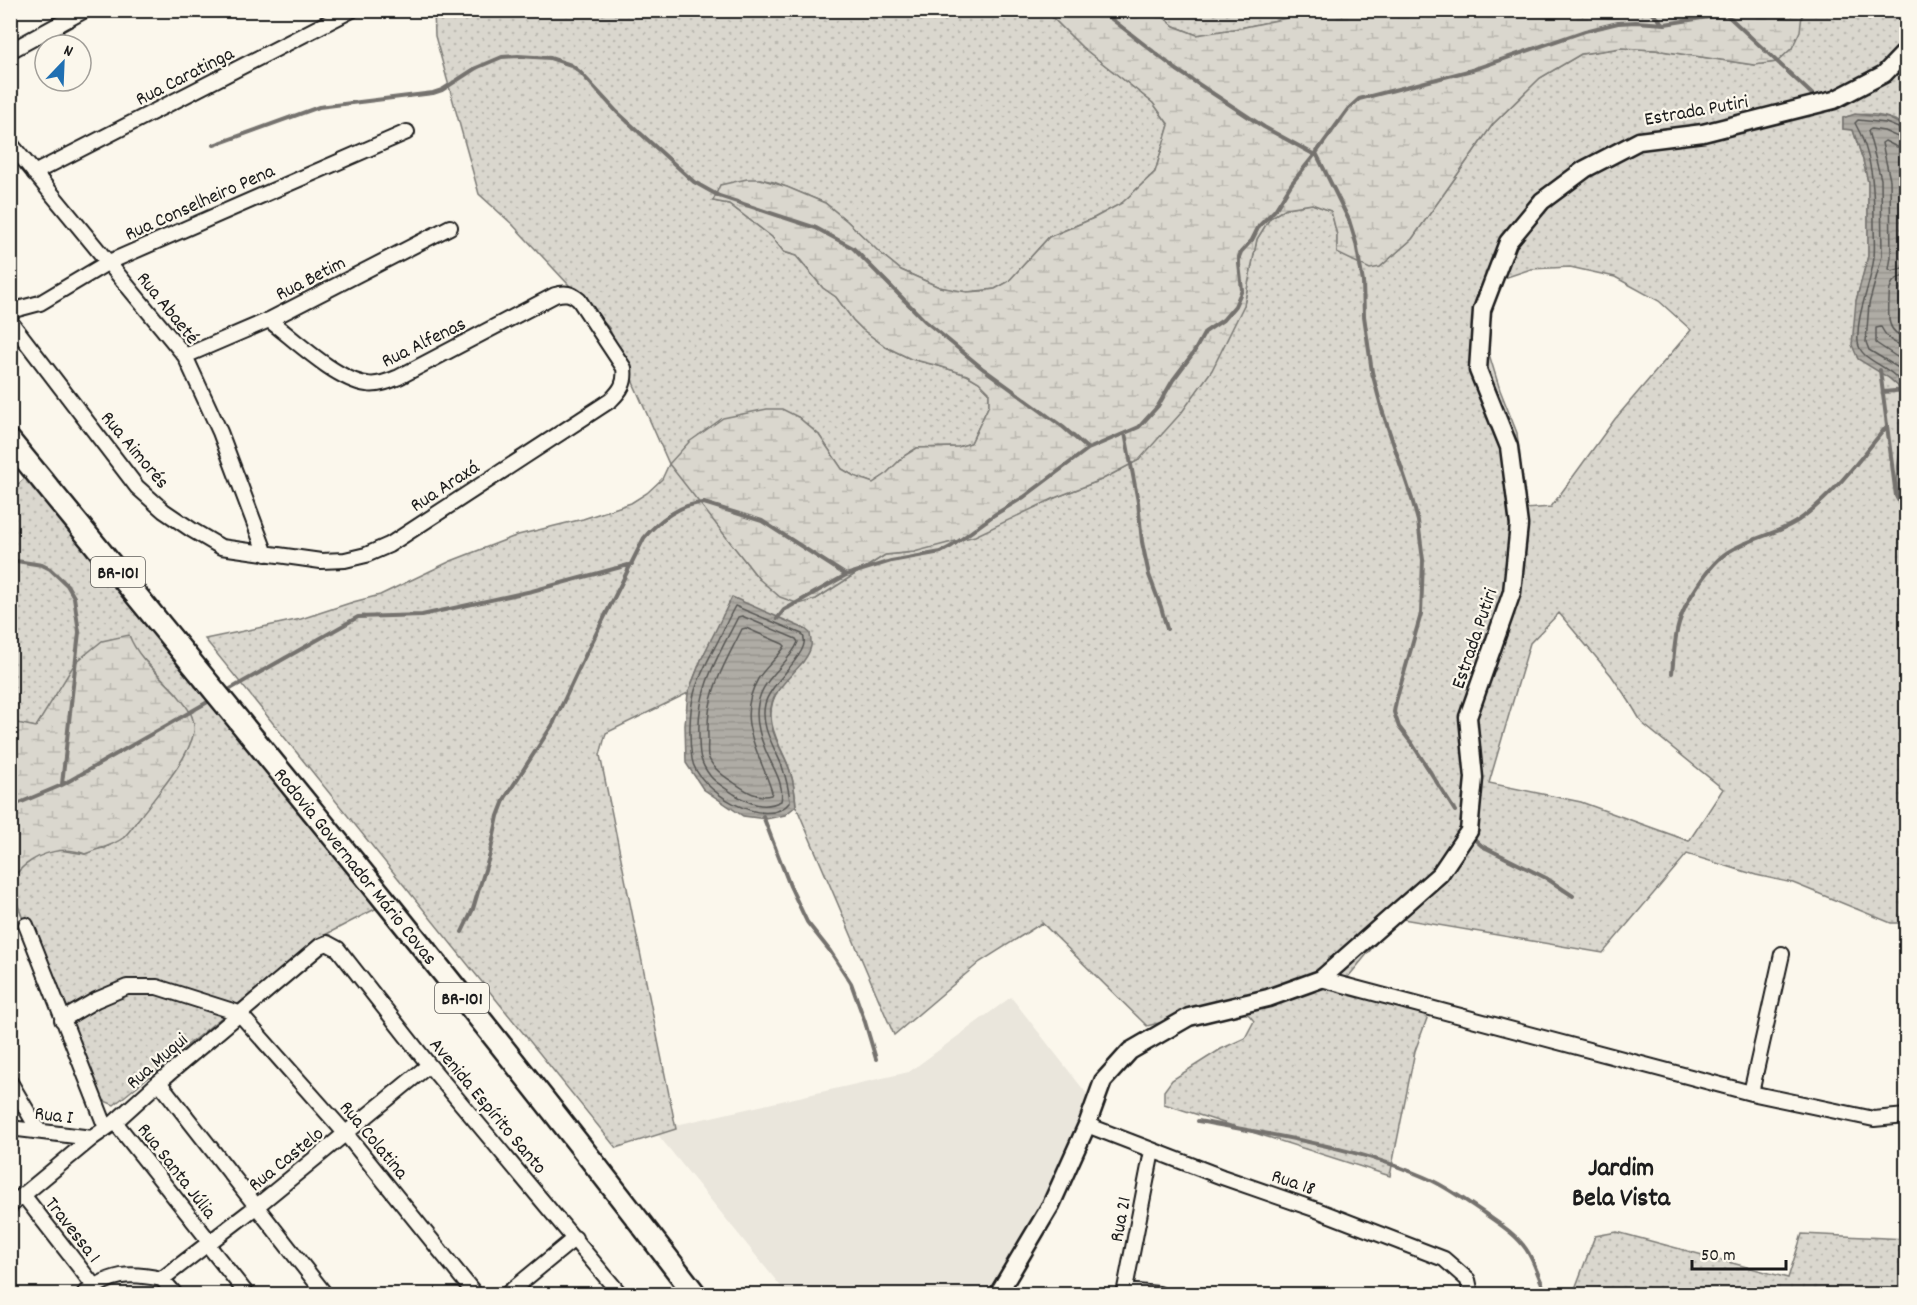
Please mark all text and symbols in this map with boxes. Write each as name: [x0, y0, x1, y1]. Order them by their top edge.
north arrow: [33, 33, 93, 93]
text: N: [60, 39, 76, 64]
street label: Rua Caratinga: [131, 41, 240, 114]
street label: Estrada Putiri: [1642, 89, 1751, 135]
street label: Rua Conselheiro Pena: [121, 158, 280, 249]
street label: Rua Betim: [271, 250, 351, 309]
street label: Rua Abaeté: [129, 267, 205, 351]
street label: Rua Alfenas: [377, 311, 471, 376]
street label: Rua Aimorés: [93, 406, 175, 496]
street label: Rua Araxá: [406, 455, 486, 520]
road number: BR-101: [91, 557, 145, 587]
street label: Estrada Putiri: [1446, 585, 1506, 693]
street label: Rodovia Governador Mário Covas: [266, 763, 443, 972]
road number: BR-101: [435, 983, 489, 1013]
street label: Rua Muqui: [121, 1027, 195, 1097]
street label: Avenida Espírito Santo: [421, 1033, 552, 1181]
street label: Rua Colatina: [331, 1096, 414, 1187]
street label: Rua I: [33, 1101, 74, 1133]
street label: Rua Santa Júlia: [129, 1118, 222, 1226]
street label: Rua Castelo: [243, 1121, 331, 1199]
district label: Jardim Bela Vista: [1572, 1151, 1671, 1218]
street label: Rua 18: [1267, 1163, 1319, 1204]
street label: Travessa 1: [37, 1192, 106, 1270]
street label: Rua 21: [1104, 1195, 1140, 1245]
scale bar: [1692, 1233, 1786, 1271]
text: 50 m: [1701, 1244, 1736, 1269]

